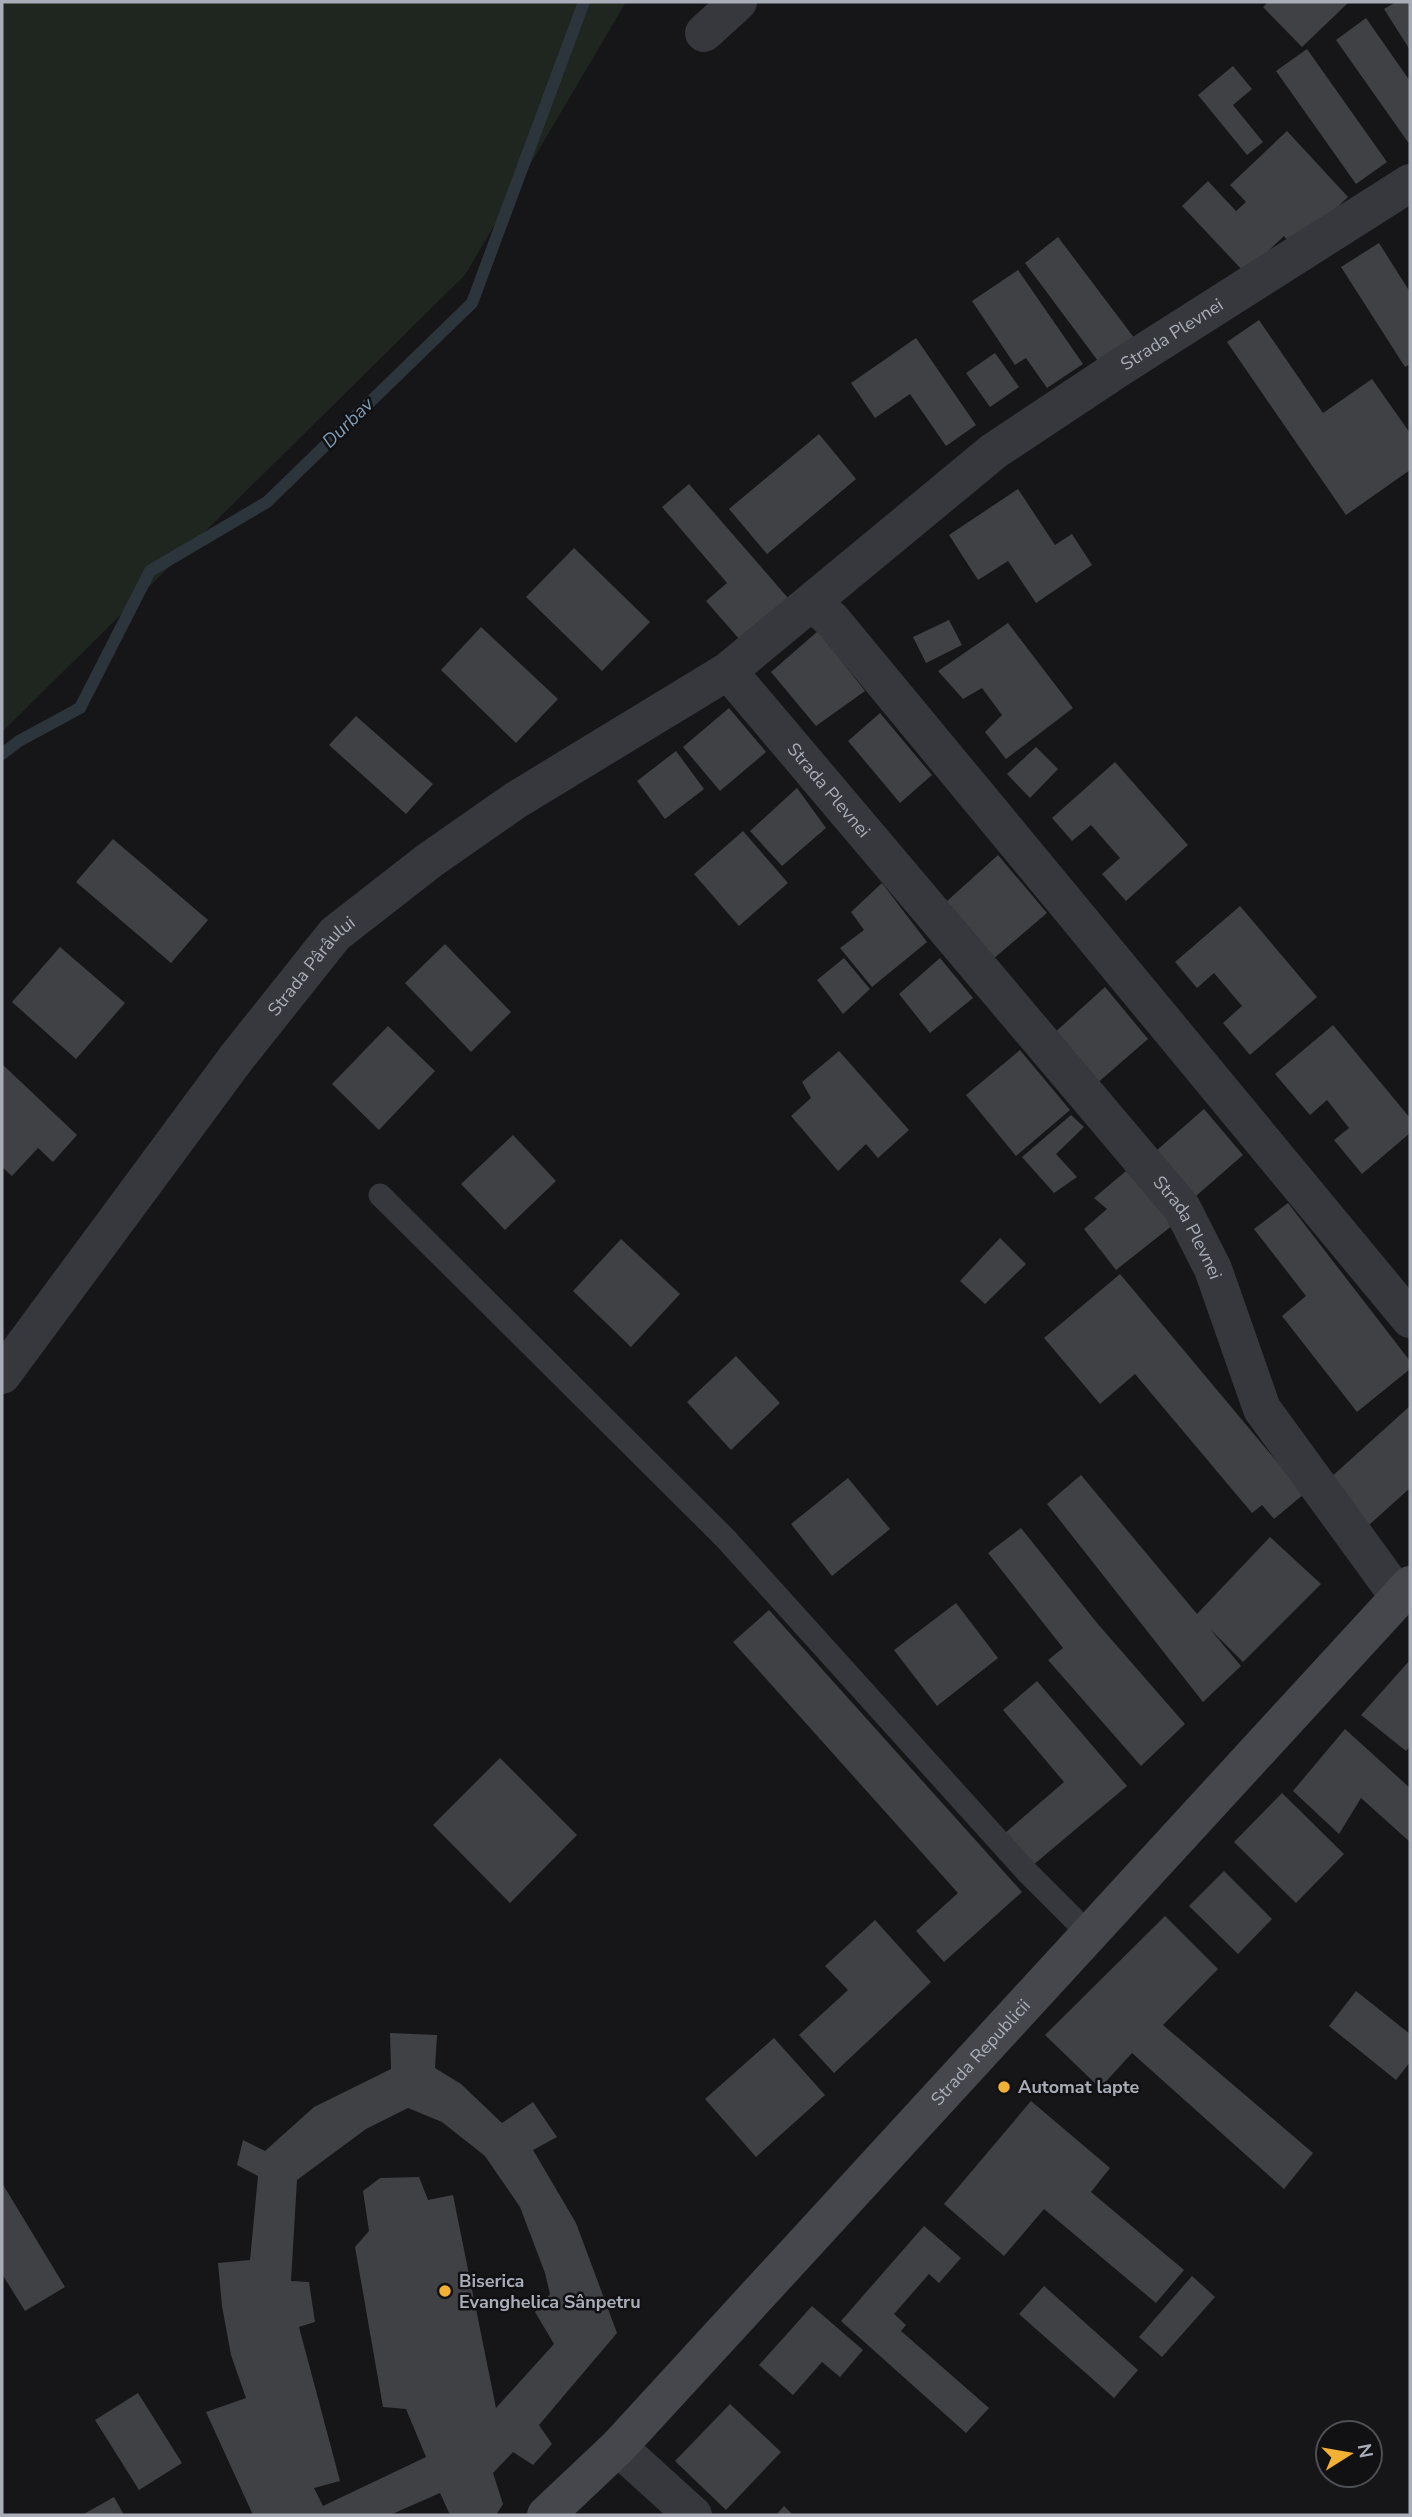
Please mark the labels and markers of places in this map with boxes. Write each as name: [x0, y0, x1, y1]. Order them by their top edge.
place label: Automat lapte: [1018, 2075, 1140, 2099]
marker: Automat lapte: [996, 2079, 1012, 2095]
place label: Biserica Evanghelica Sânpetru: [459, 2269, 641, 2314]
marker: Biserica Evanghelica Sânpetru: [437, 2283, 453, 2299]

